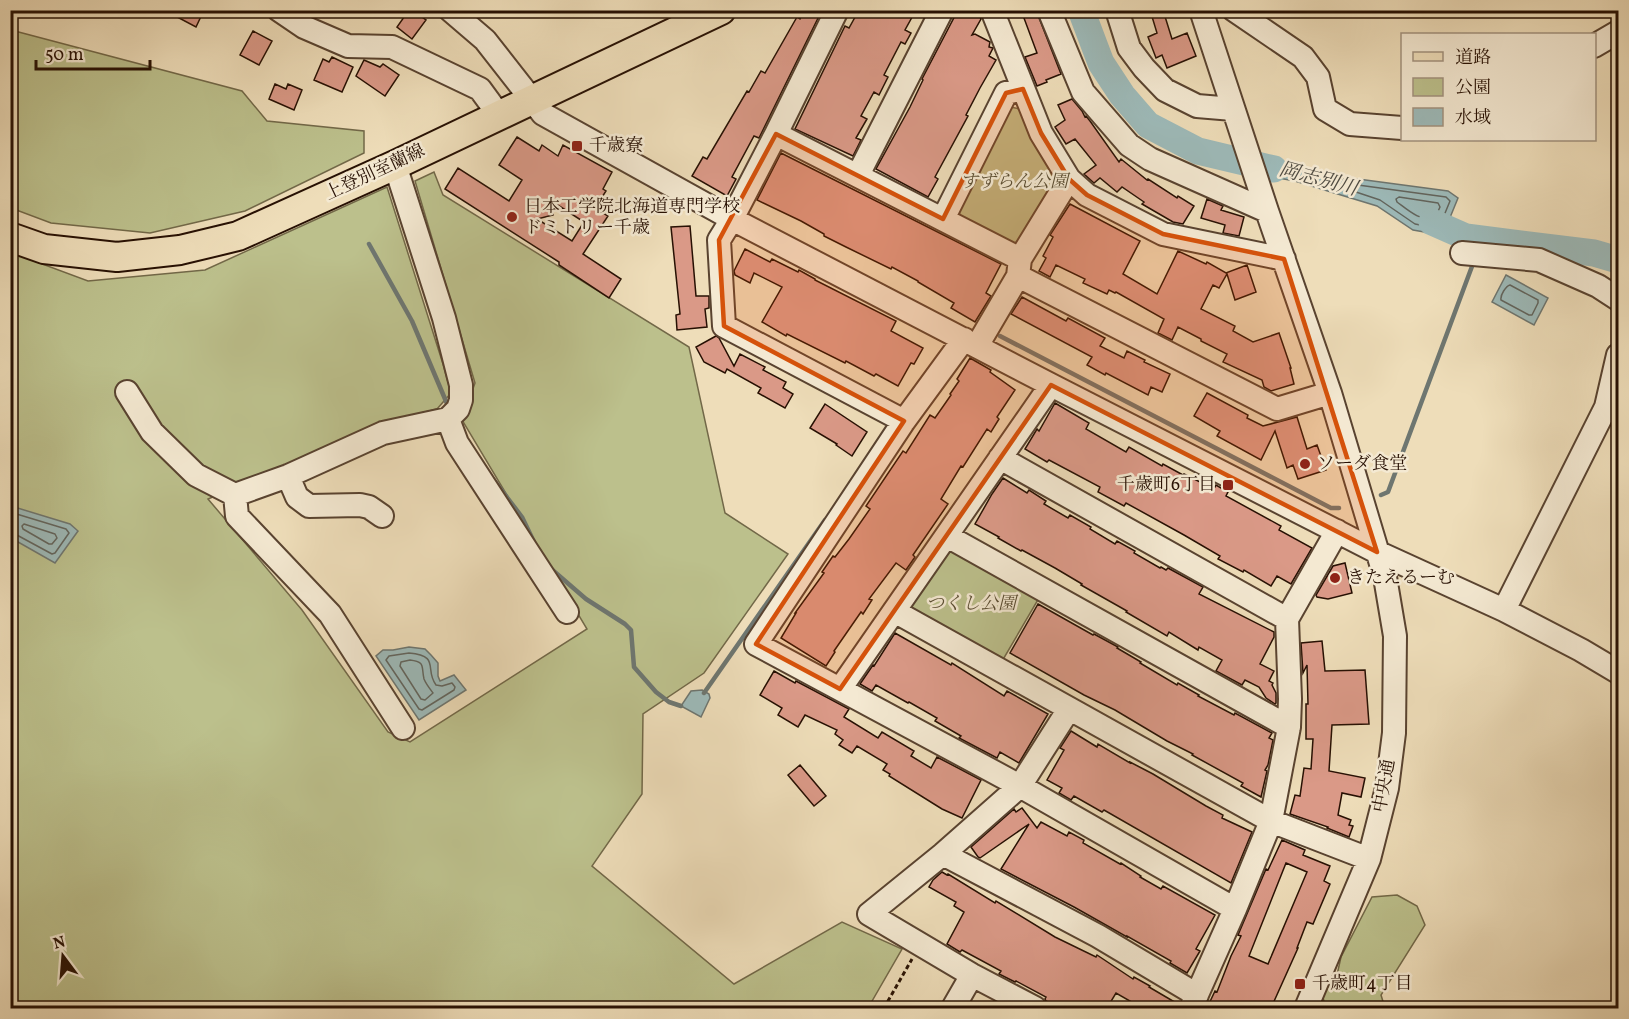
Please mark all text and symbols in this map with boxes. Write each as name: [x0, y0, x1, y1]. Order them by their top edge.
scale bar: [36, 33, 150, 71]
legend: [1401, 33, 1596, 141]
text: 50 m: [45, 43, 84, 68]
text: 道路: [1455, 46, 1491, 71]
text: 公園: [1455, 76, 1491, 101]
text: 水域: [1455, 106, 1491, 131]
place label: 千歳寮: [589, 134, 643, 159]
street label: 上登別室蘭線: [321, 139, 429, 207]
marker: 千歳寮: [570, 139, 584, 153]
water label: 岡志別川: [1276, 156, 1362, 204]
park label: すずらん公園: [960, 170, 1071, 195]
place label: 日本工学院北海道専門学校 ドミトリー千歳: [524, 195, 740, 241]
marker: 日本工学院北海道専門学校 ドミトリー千歳: [505, 210, 519, 224]
place label: ソーダ食堂: [1317, 452, 1407, 477]
marker: ソーダ食堂: [1298, 457, 1312, 471]
place label: 千歳町6丁目: [1117, 473, 1216, 498]
marker: 千歳町6丁目: [1221, 478, 1235, 492]
place label: きたえるーむ: [1347, 566, 1455, 591]
marker: きたえるーむ: [1328, 571, 1342, 585]
park label: つくし公園: [926, 592, 1019, 617]
street label: 中央通: [1368, 757, 1402, 815]
north arrow: [33, 926, 93, 986]
text: N: [51, 931, 68, 956]
place label: 千歳町4丁目: [1312, 972, 1413, 997]
marker: 千歳町4丁目: [1293, 977, 1307, 991]

